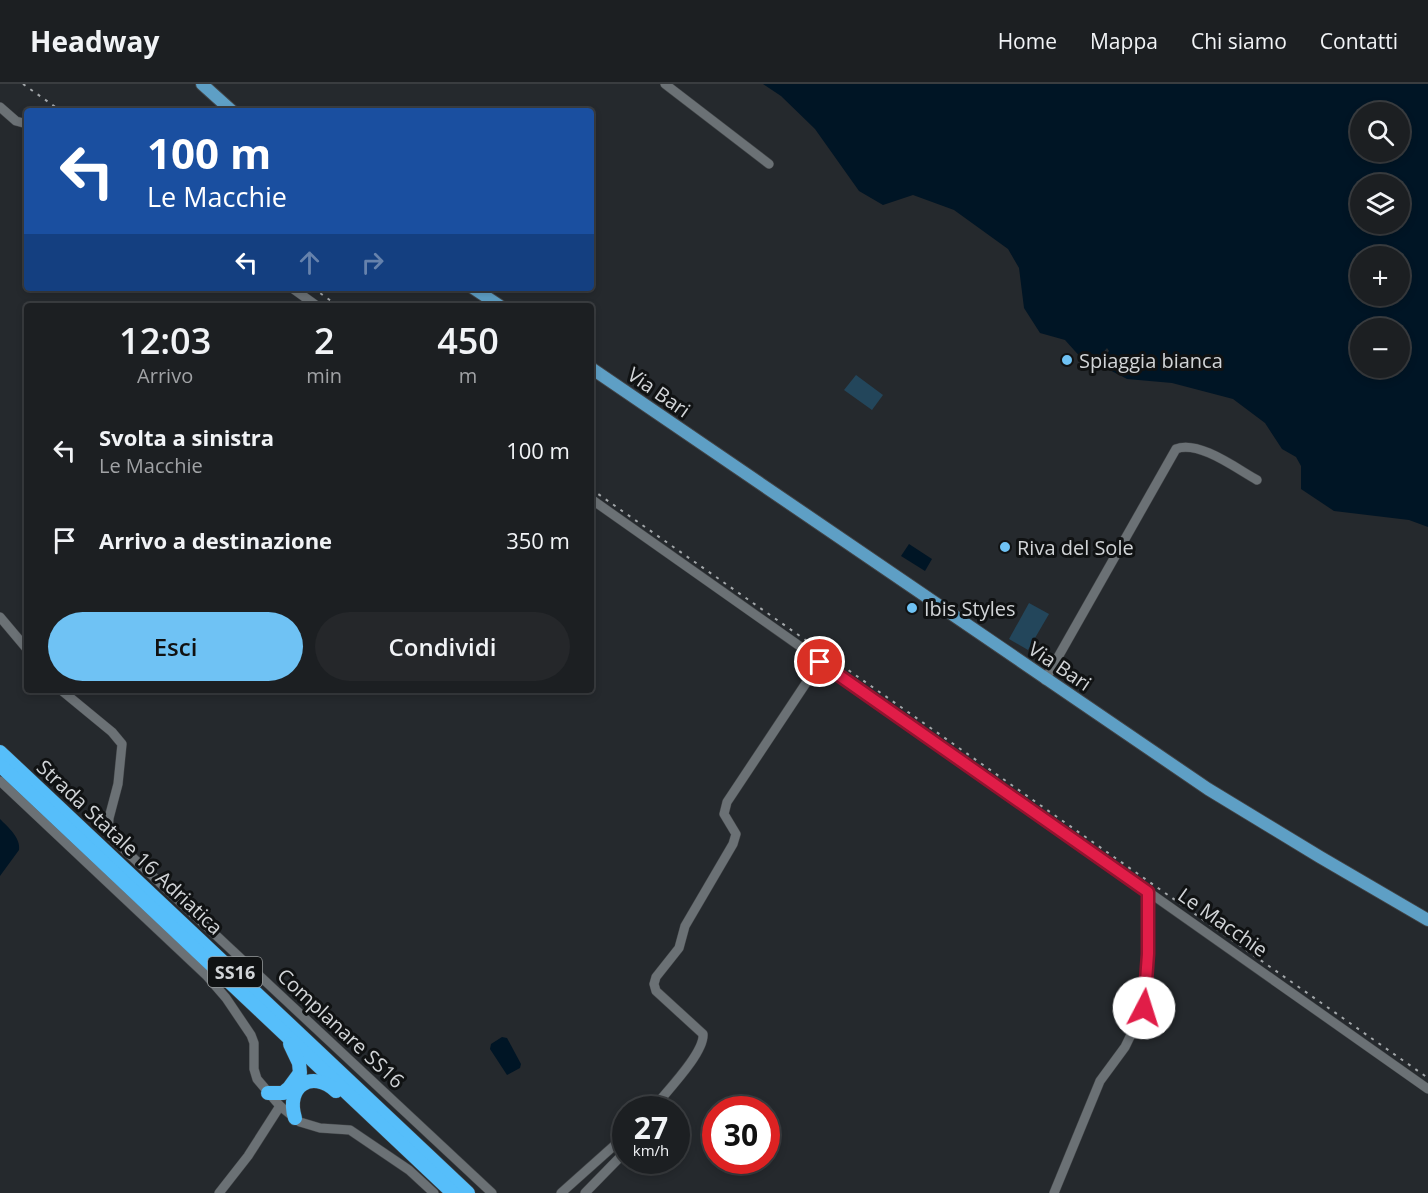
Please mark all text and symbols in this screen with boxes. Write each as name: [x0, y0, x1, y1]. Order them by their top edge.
text: Headway: [30, 22, 159, 60]
text: Home: [998, 27, 1057, 55]
text: Mappa: [1090, 27, 1158, 55]
text: Chi siamo: [1191, 27, 1287, 55]
text: Contatti: [1320, 27, 1398, 55]
map controls: [1350, 102, 1410, 378]
button: search: [1350, 102, 1410, 162]
text: 100 m: [147, 124, 271, 181]
icon: left: [48, 132, 126, 210]
button: layers: [1350, 174, 1410, 234]
text: Le Macchie: [147, 178, 287, 215]
icon: left: [230, 246, 263, 279]
icon: ahead: [293, 246, 326, 279]
icon: right: [356, 246, 389, 279]
button: +: [1350, 246, 1410, 306]
text: 12:03: [119, 316, 211, 365]
text: 2: [314, 316, 335, 365]
text: 450: [437, 316, 499, 365]
button: −: [1350, 318, 1410, 378]
place label: Spiaggia bianca: [1079, 347, 1223, 374]
marker: Spiaggia bianca: [1060, 353, 1074, 367]
street label: Via Bari: [622, 361, 696, 423]
text: Arrivo: [137, 362, 193, 389]
text: min: [306, 362, 342, 389]
text: m: [459, 362, 477, 389]
text: Svolta a sinistra: [99, 422, 274, 452]
icon: left: [48, 434, 81, 467]
text: 100 m: [506, 435, 570, 465]
text: Le Macchie: [99, 452, 203, 479]
icon: arrive: [48, 524, 81, 557]
text: Arrivo a destinazione: [99, 525, 332, 555]
text: 350 m: [506, 525, 570, 555]
place label: Riva del Sole: [1017, 534, 1134, 561]
marker: Riva del Sole: [998, 540, 1012, 554]
place label: Ibis Styles: [924, 595, 1016, 622]
marker: Ibis Styles: [905, 601, 919, 615]
button: Esci: [48, 612, 303, 681]
button: Condividi: [315, 612, 570, 681]
street label: Via Bari: [1023, 635, 1097, 697]
pin: [794, 636, 845, 687]
icon: arrive: [803, 645, 836, 678]
street label: Strada Statale 16 Adriatica: [31, 754, 229, 940]
street label: Le Macchie: [1173, 881, 1273, 963]
road number: SS16: [208, 957, 262, 987]
street label: Complanare SS16: [272, 962, 410, 1094]
position arrow: [1112, 976, 1176, 1040]
speed limit sign: 30: [702, 1096, 780, 1174]
text: 27: [634, 1107, 668, 1148]
text: km/h: [633, 1140, 669, 1160]

